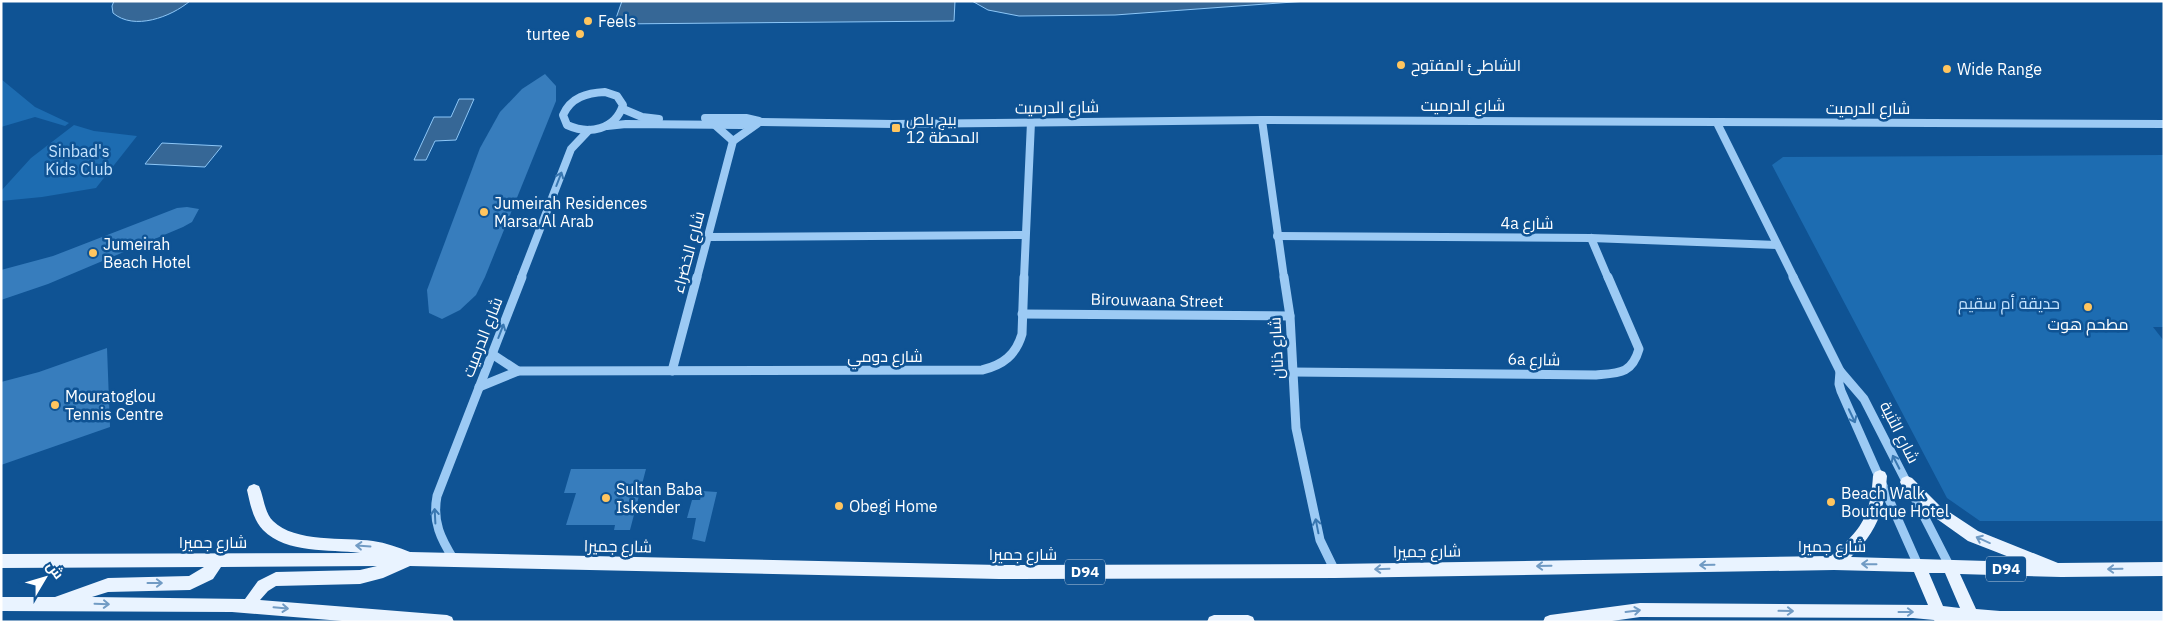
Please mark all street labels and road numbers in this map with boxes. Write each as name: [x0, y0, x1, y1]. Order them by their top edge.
street label: شارع الدرميت: [1421, 95, 1505, 117]
street label: شارع الدرميت: [1015, 96, 1099, 120]
street label: شارع الدرميت: [1826, 98, 1910, 120]
street label: شارع الخضراء: [667, 209, 710, 296]
street label: 4a شارع: [1501, 213, 1553, 235]
street label: Birouwaana Street: [1090, 289, 1224, 311]
street label: شارع الدرميت: [458, 294, 508, 381]
street label: شارع ذنان: [1264, 316, 1290, 380]
street label: شارع دومي: [847, 346, 923, 370]
street label: 6a شارع: [1507, 349, 1561, 371]
street label: شارع الثنية: [1874, 398, 1924, 467]
street label: شارع جميرا: [179, 532, 247, 554]
street label: شارع جميرا: [584, 535, 652, 559]
street label: شارع جميرا: [1798, 536, 1866, 558]
street label: شارع جميرا: [1393, 540, 1461, 564]
street label: شارع جميرا: [989, 544, 1057, 566]
road number: D94: [1986, 556, 2026, 582]
road number: D94: [1065, 560, 1105, 584]

